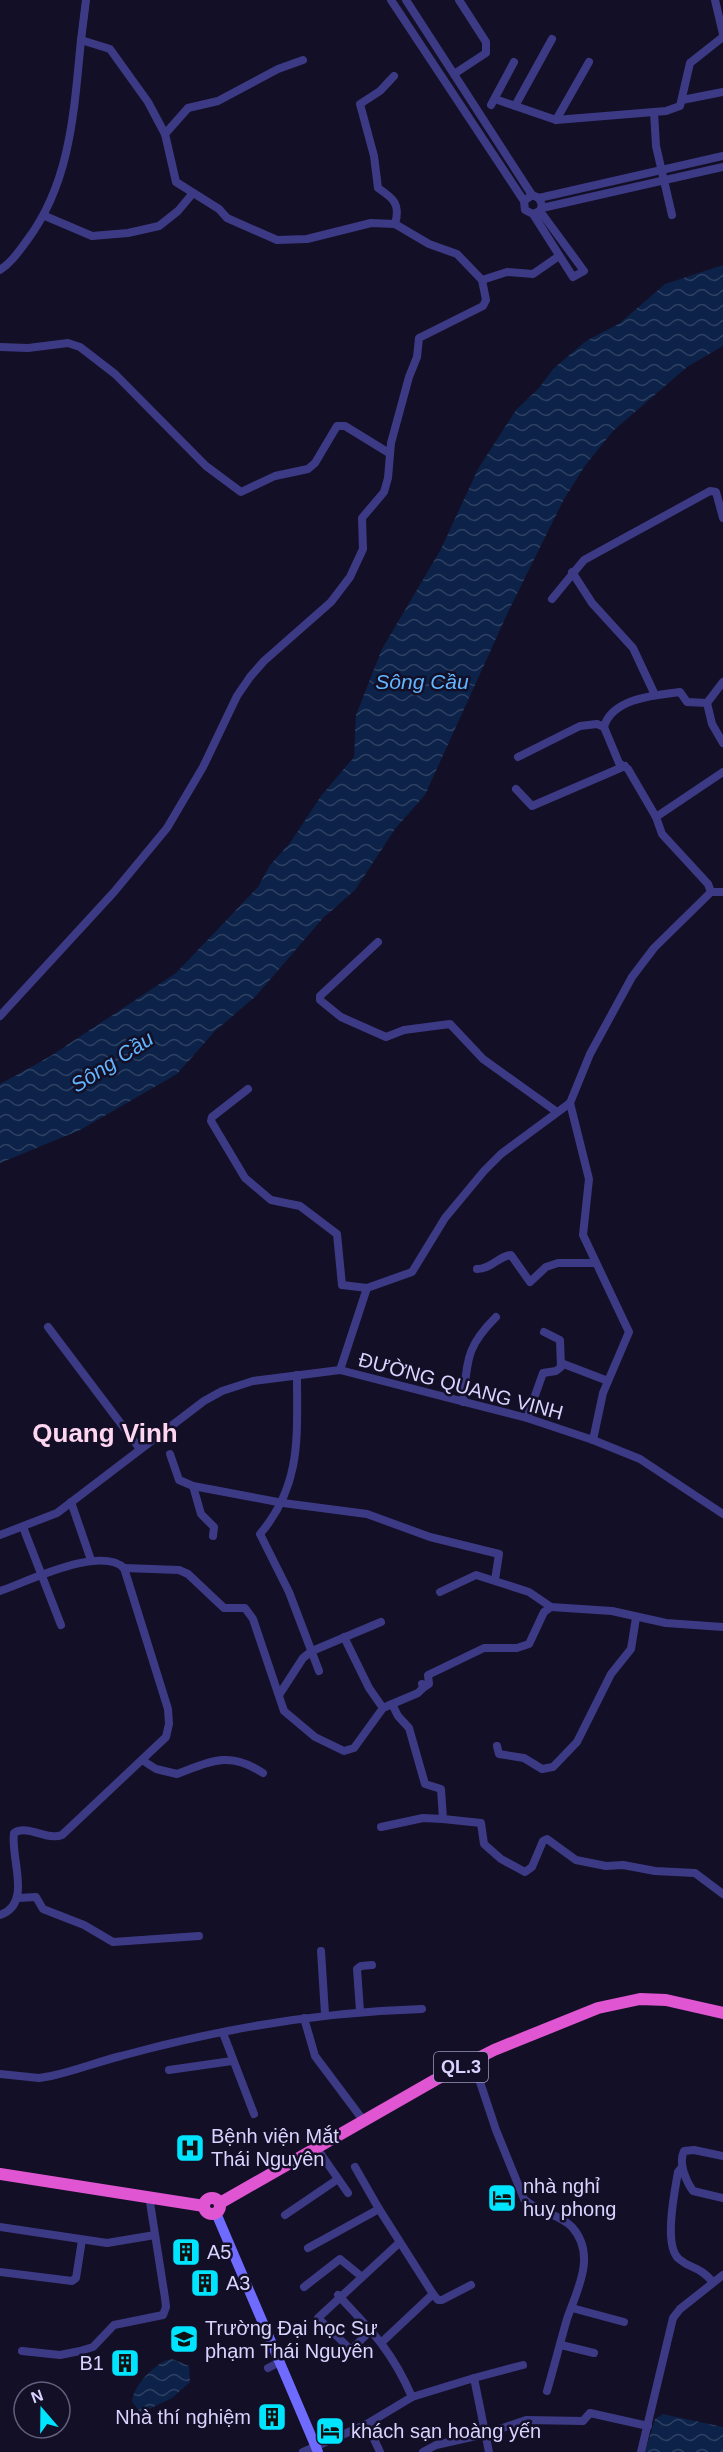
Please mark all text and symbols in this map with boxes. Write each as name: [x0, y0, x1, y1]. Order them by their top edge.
water label: Sông Cầu: [375, 670, 469, 693]
water label: Sông Cầu: [66, 1026, 157, 1097]
street label: ĐƯỜNG QUANG VINH: [356, 1348, 566, 1424]
district label: Quang Vinh: [32, 1418, 178, 1448]
road number: QL.3: [434, 2052, 488, 2082]
place label: Bệnh viện Mắt Thái Nguyên: [211, 2125, 339, 2170]
hospital icon: Bệnh viện Mắt Thái Nguyên: [174, 2132, 206, 2164]
place label: nhà nghỉ huy phong: [523, 2175, 616, 2220]
hotel icon: nhà nghỉ huy phong: [486, 2182, 518, 2214]
building icon: A5: [170, 2236, 202, 2268]
place label: A5: [207, 2241, 231, 2263]
building icon: A3: [189, 2267, 221, 2299]
place label: A3: [226, 2272, 250, 2294]
place label: Trường Đại học Sư phạm Thái Nguyên: [205, 2317, 378, 2362]
school or university icon: Trường Đại học Sư phạm Thái Nguyên: [168, 2323, 200, 2355]
building icon: B1: [109, 2347, 141, 2379]
place label: B1: [80, 2352, 104, 2374]
north arrow: [12, 2380, 72, 2440]
text: N: [29, 2386, 45, 2406]
building icon: Nhà thí nghiệm: [256, 2401, 288, 2433]
place label: Nhà thí nghiệm: [115, 2406, 251, 2428]
hotel icon: khách sạn hoàng yến: [314, 2415, 346, 2447]
place label: khách sạn hoàng yến: [351, 2420, 541, 2442]

